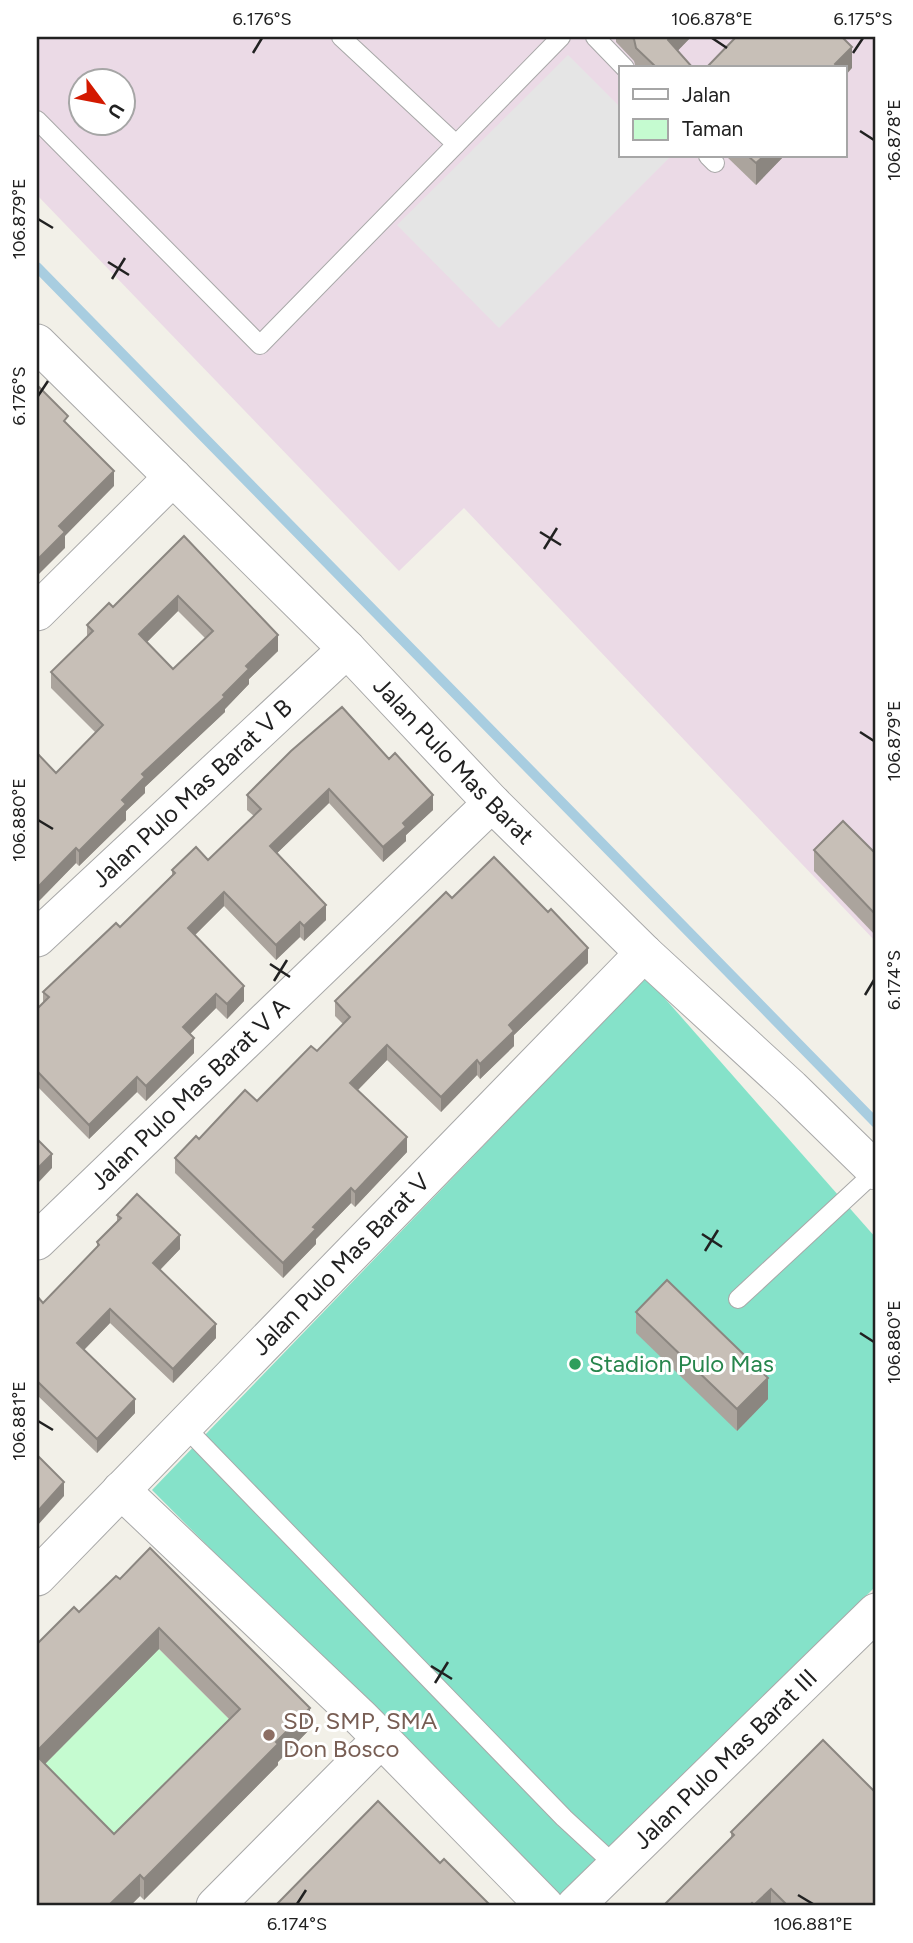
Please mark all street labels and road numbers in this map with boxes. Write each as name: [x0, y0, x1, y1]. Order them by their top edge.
street label: Jalan Pulo Mas Barat: [367, 671, 540, 850]
street label: Jalan Pulo Mas Barat V B: [86, 693, 298, 893]
street label: Jalan Pulo Mas Barat V A: [84, 991, 295, 1196]
street label: Jalan Pulo Mas Barat V: [246, 1167, 436, 1361]
street label: Jalan Pulo Mas Barat III: [627, 1663, 823, 1855]

